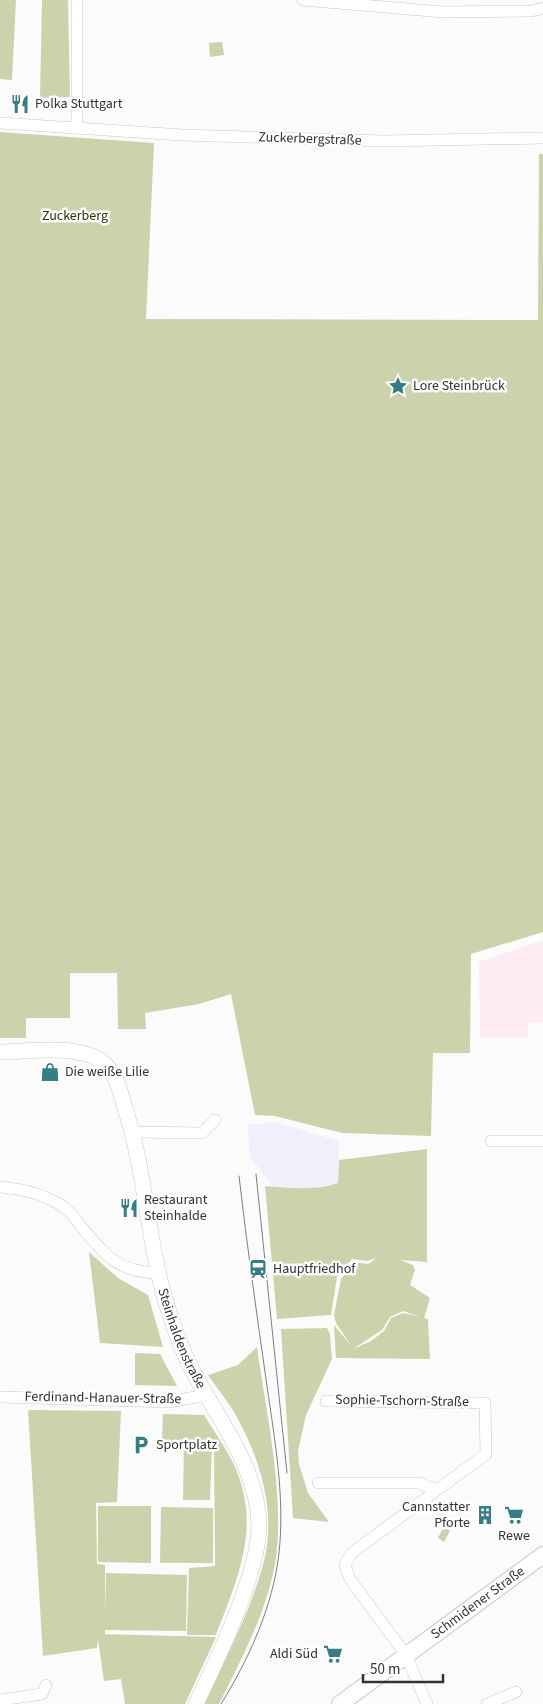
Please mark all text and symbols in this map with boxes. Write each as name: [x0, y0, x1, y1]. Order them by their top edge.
restaurant icon: Polka Stuttgart: [9, 93, 31, 115]
place label: Polka Stuttgart: [35, 94, 123, 114]
street label: Zuckerbergstraße: [258, 127, 362, 151]
park label: Zuckerberg: [42, 206, 108, 226]
place icon: Lore Steinbrück: [387, 375, 409, 397]
place label: Lore Steinbrück: [413, 376, 505, 396]
shop icon: Die weiße Lilie: [39, 1061, 61, 1083]
place label: Die weiße Lilie: [65, 1062, 149, 1082]
place label: Restaurant Steinhalde: [144, 1190, 208, 1226]
restaurant icon: Restaurant Steinhalde: [118, 1197, 140, 1219]
station icon: Hauptfriedhof: [247, 1258, 269, 1280]
place label: Hauptfriedhof: [273, 1259, 356, 1279]
street label: Steinhaldenstraße: [152, 1286, 211, 1393]
street label: Ferdinand-Hanauer-Straße: [25, 1387, 182, 1409]
street label: Sophie-Tschorn-Straße: [335, 1390, 469, 1412]
parking icon: Sportplatz: [130, 1434, 152, 1456]
place label: Sportplatz: [156, 1435, 217, 1455]
place label: Cannstatter Pforte: [402, 1497, 470, 1533]
building icon: Cannstatter Pforte: [474, 1504, 496, 1526]
supermarket icon: Rewe: [503, 1504, 525, 1526]
place label: Rewe: [498, 1526, 530, 1546]
street label: Schmidener Straße: [427, 1562, 529, 1644]
supermarket icon: Aldi Süd: [322, 1643, 344, 1665]
place label: Aldi Süd: [270, 1644, 318, 1664]
scale bar: [363, 1652, 443, 1684]
text: 50 m: [370, 1659, 400, 1680]

